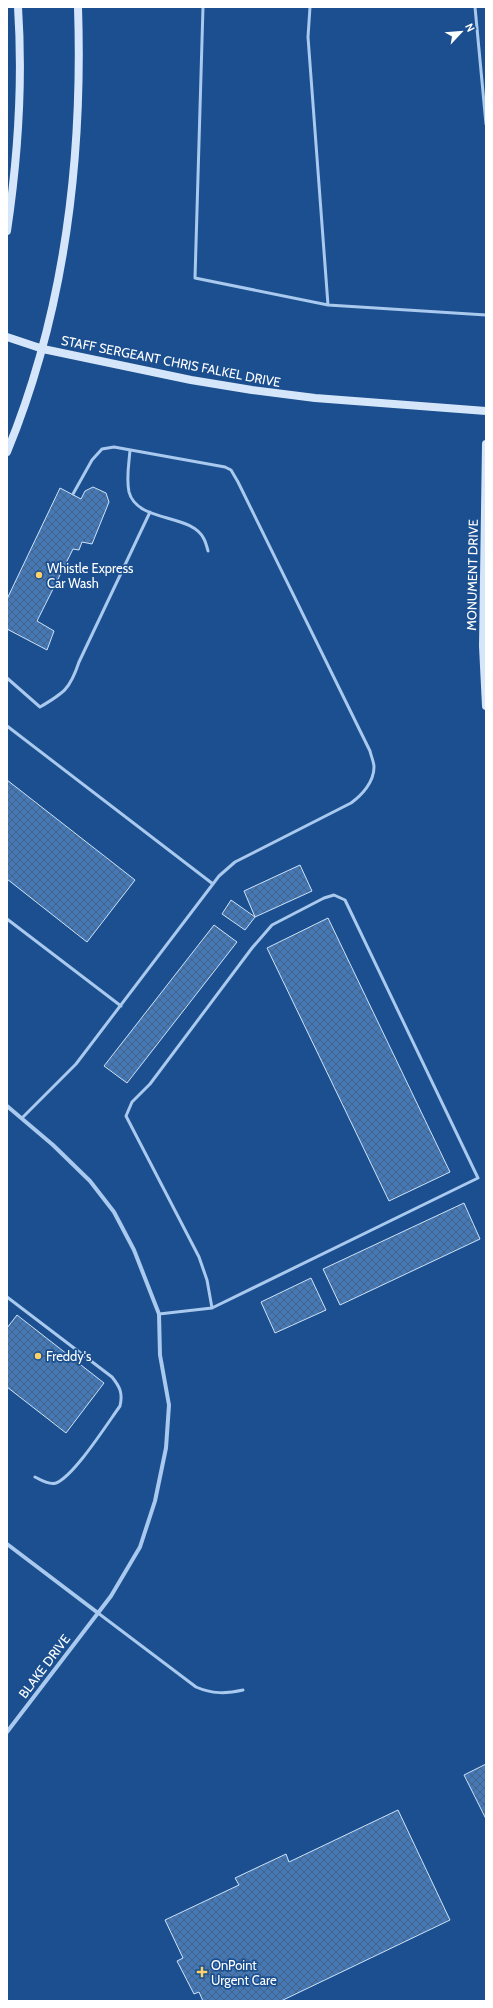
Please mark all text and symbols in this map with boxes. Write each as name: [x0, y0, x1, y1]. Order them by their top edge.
north arrow: [441, 12, 481, 52]
text: N: [462, 21, 478, 34]
street label: STAFF SERGEANT CHRIS FALKEL DRIVE: [60, 332, 282, 390]
street label: MONUMENT DRIVE: [463, 519, 481, 631]
place label: Whistle Express Car Wash: [47, 560, 134, 591]
marker: Whistle Express Car Wash: [34, 570, 44, 580]
place label: Freddy's: [46, 1348, 92, 1364]
marker: Freddy's: [33, 1351, 43, 1361]
street label: BLAKE DRIVE: [15, 1631, 73, 1701]
place label: OnPoint Urgent Care: [211, 1957, 277, 1988]
marker: OnPoint Urgent Care: [196, 1966, 208, 1978]

